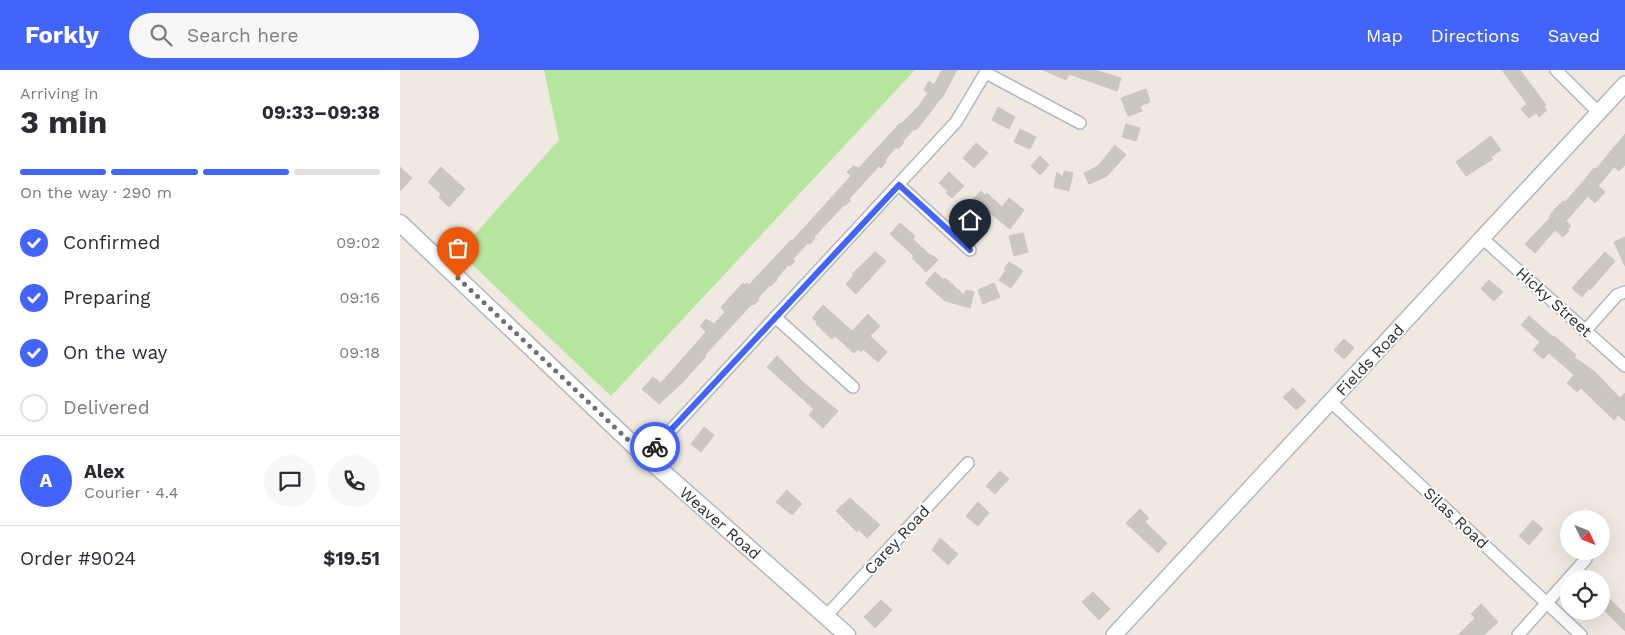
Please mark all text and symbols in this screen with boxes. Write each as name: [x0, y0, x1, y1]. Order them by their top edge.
search box: [129, 13, 479, 58]
text: Forkly: [25, 21, 99, 49]
icon: search: [147, 21, 175, 49]
text: Search here: [187, 24, 298, 47]
text: Map: [1366, 25, 1403, 46]
text: Directions: [1431, 25, 1520, 46]
text: Saved: [1548, 25, 1600, 46]
text: Arriving in: [20, 84, 98, 103]
text: 09:33–09:38: [262, 101, 380, 124]
text: 3 min: [20, 103, 107, 141]
text: On the way · 290 m: [20, 183, 172, 202]
pin: [949, 199, 991, 250]
icon: home: [956, 206, 984, 234]
pin: [437, 227, 479, 278]
icon: check: [20, 229, 48, 257]
text: Confirmed: [63, 231, 160, 254]
text: 09:02: [336, 233, 380, 252]
icon: bag: [444, 234, 472, 262]
street label: Hicky Street: [1512, 263, 1596, 341]
icon: check: [20, 284, 48, 312]
text: Preparing: [63, 286, 150, 309]
text: 09:16: [339, 288, 380, 307]
street label: Fields Road: [1332, 320, 1408, 400]
icon: check: [20, 339, 48, 367]
text: On the way: [63, 341, 167, 364]
text: 09:18: [339, 343, 380, 362]
text: Delivered: [63, 396, 150, 419]
courier: [630, 422, 680, 472]
icon: bike: [641, 433, 669, 461]
button: chat: [264, 455, 316, 507]
button: phone: [328, 455, 380, 507]
text: Alex: [84, 460, 125, 483]
text: A: [40, 469, 52, 492]
text: Courier · 4.4: [84, 483, 179, 502]
street label: Weaver Road: [676, 483, 764, 563]
street label: Silas Road: [1420, 483, 1492, 553]
street label: Carey Road: [860, 502, 934, 578]
north arrow: [1560, 510, 1610, 560]
map controls: [1560, 510, 1610, 620]
text: Order #9024: [20, 547, 136, 570]
text: $19.51: [323, 547, 380, 570]
button: locate: [1560, 570, 1610, 620]

